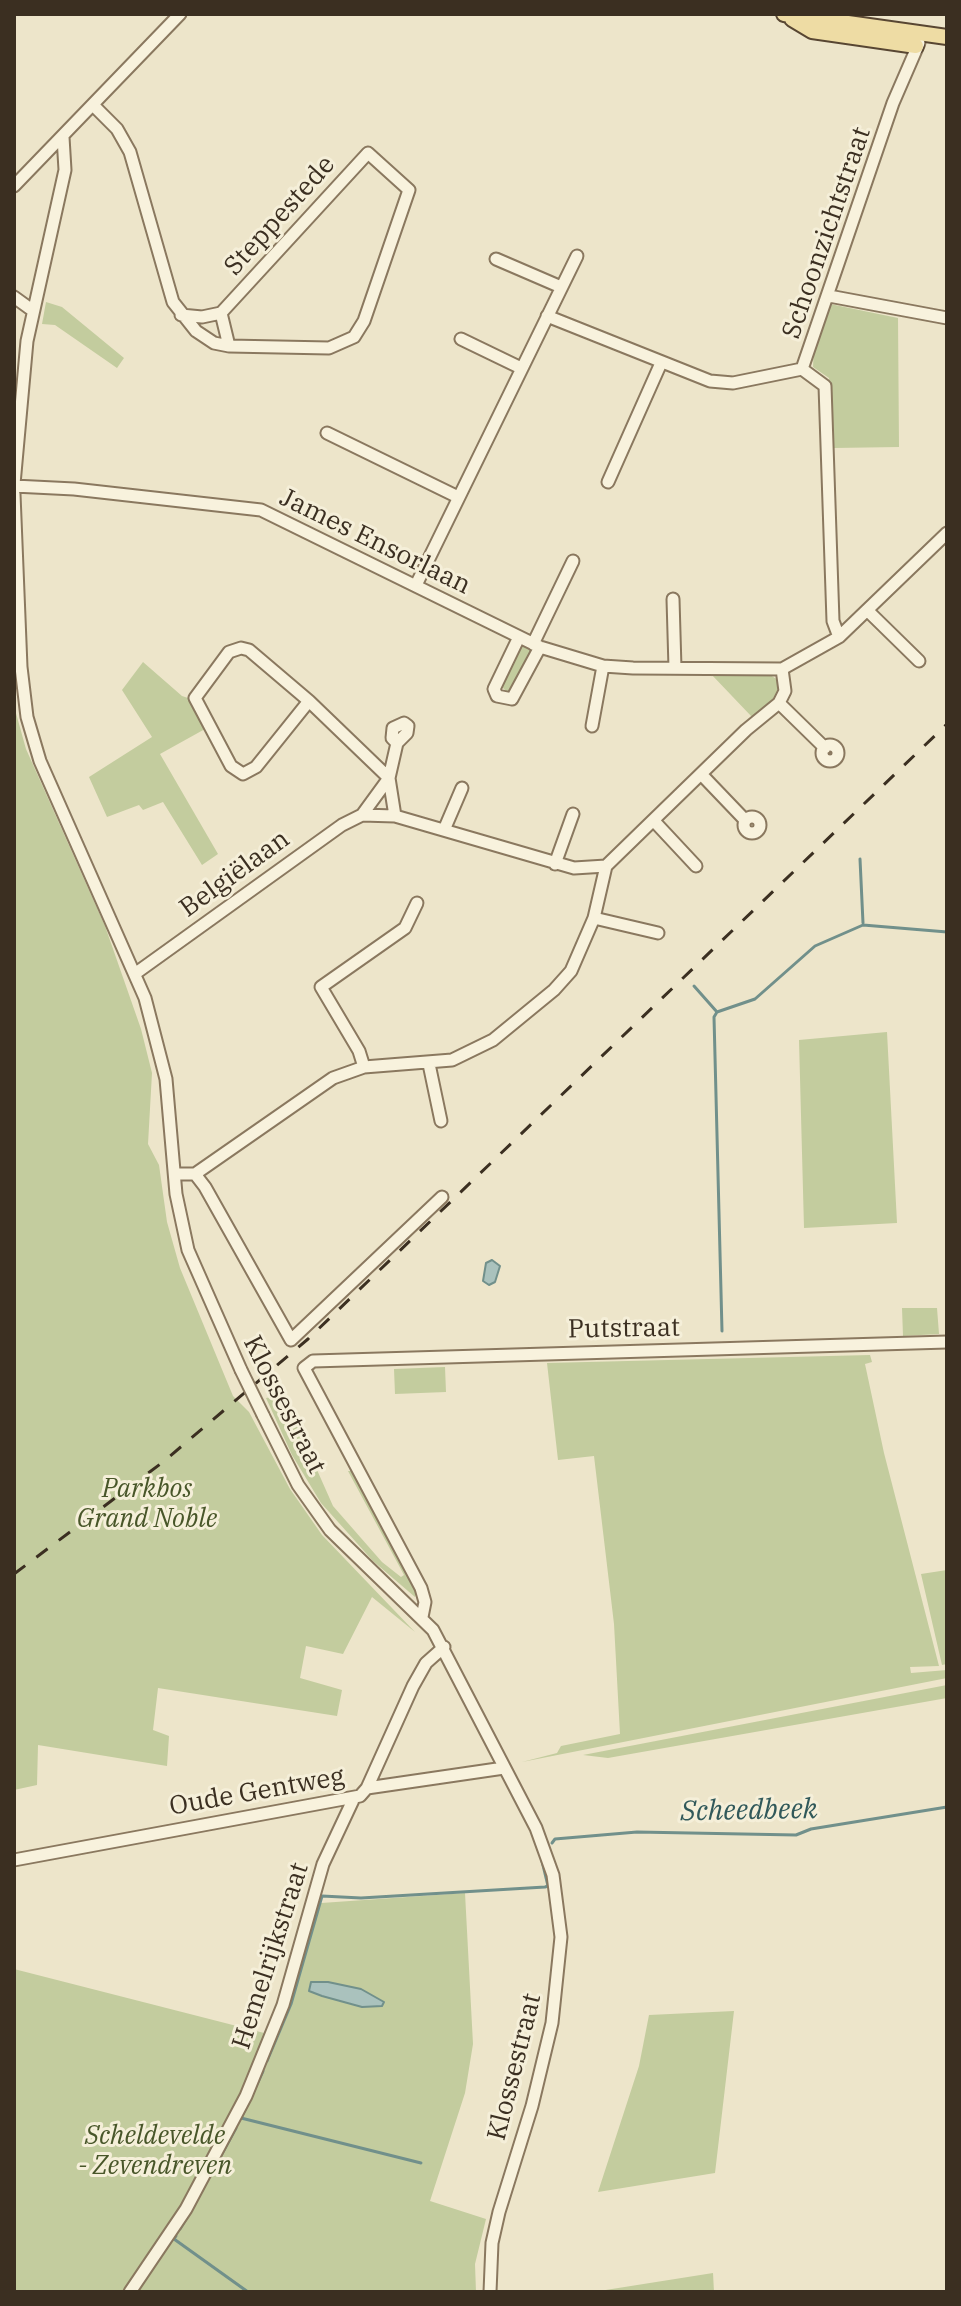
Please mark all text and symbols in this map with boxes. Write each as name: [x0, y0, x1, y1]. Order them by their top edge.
street label: Schoonzichtstraat: [776, 123, 878, 343]
street label: Steppestede: [218, 150, 342, 282]
street label: James Ensorlaan: [275, 482, 475, 602]
street label: Belgiëlaan: [174, 824, 296, 924]
street label: Putstraat: [568, 1312, 680, 1346]
street label: Klossestraat: [236, 1331, 332, 1479]
park label: Parkbos Grand Noble: [77, 1473, 217, 1534]
street label: Oude Gentweg: [167, 1761, 347, 1823]
water label: Scheedbeek: [680, 1793, 818, 1829]
street label: Hemelrijkstraat: [226, 1859, 316, 2053]
street label: Klossestraat: [482, 1990, 548, 2144]
park label: Scheldevelde - Zevendreven: [78, 2120, 232, 2182]

